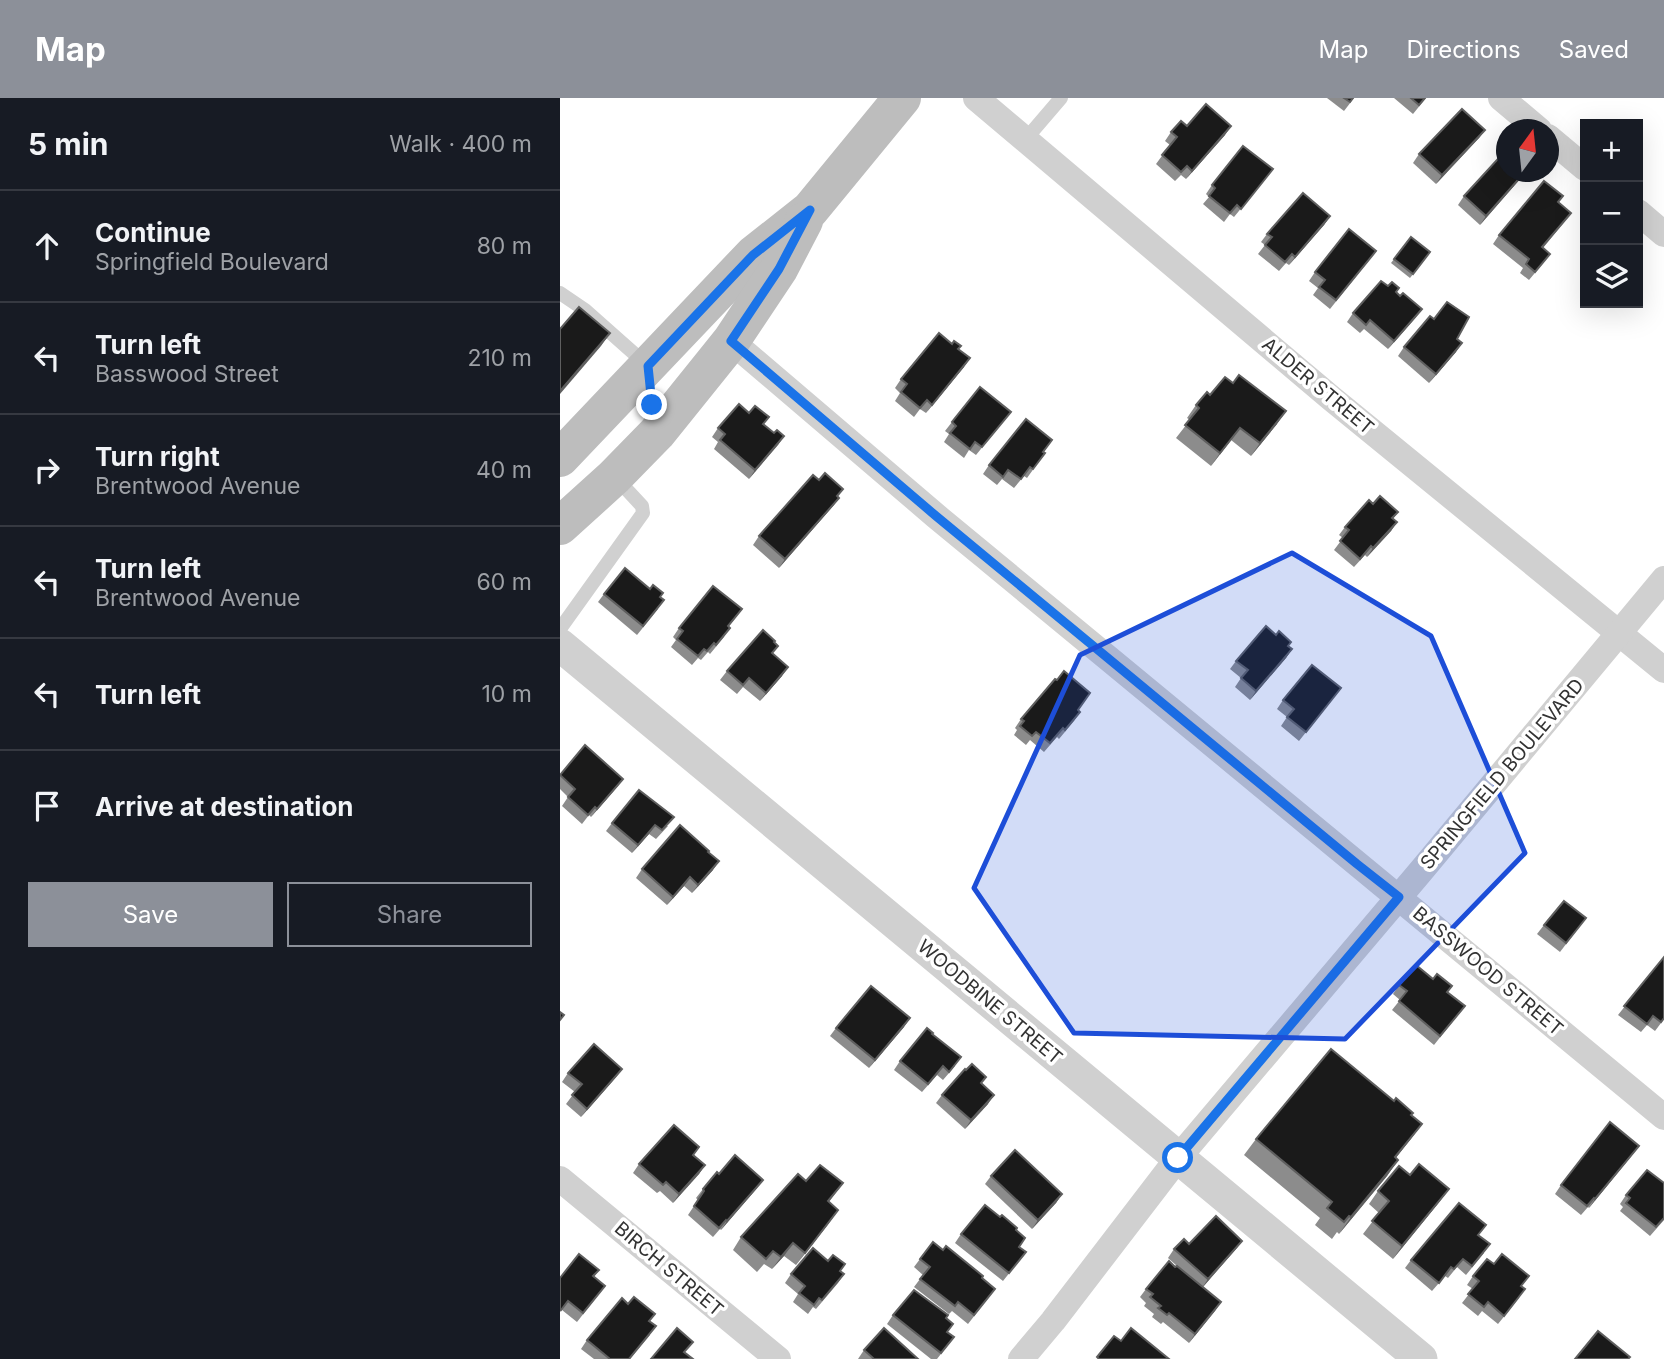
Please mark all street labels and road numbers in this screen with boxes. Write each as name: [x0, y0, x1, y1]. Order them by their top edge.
street label: ALDER STREET: [1258, 333, 1378, 439]
street label: SPRINGFIELD BOULEVARD: [1415, 674, 1589, 874]
street label: BASSWOOD STREET: [1408, 902, 1568, 1040]
street label: WOODBINE STREET: [913, 935, 1067, 1069]
street label: BIRCH STREET: [610, 1217, 728, 1321]

